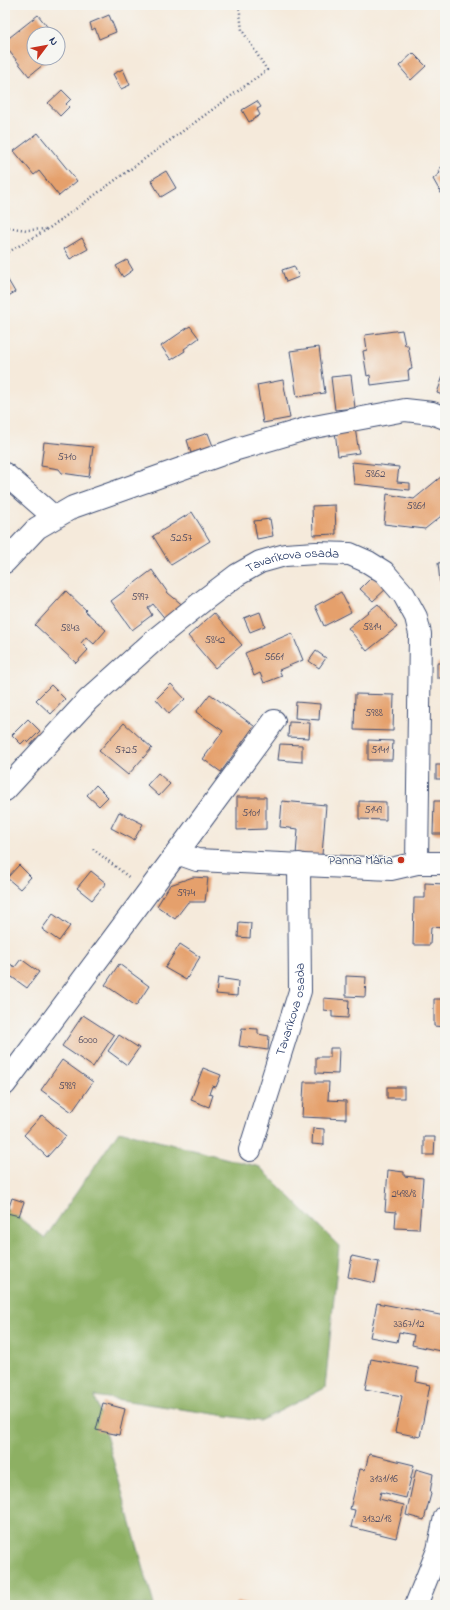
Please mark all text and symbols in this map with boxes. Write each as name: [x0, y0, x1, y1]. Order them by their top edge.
north arrow: [26, 26, 66, 66]
text: N: [45, 34, 62, 49]
house number: 5710: [57, 449, 77, 465]
house number: 5862: [365, 466, 386, 482]
house number: 5861: [407, 498, 426, 514]
house number: 5257: [170, 530, 193, 546]
street label: Tavaríkova osada: [242, 543, 340, 578]
house number: 5997: [131, 589, 149, 605]
house number: 5814: [363, 619, 382, 635]
house number: 5843: [60, 620, 80, 636]
house number: 5842: [205, 632, 226, 648]
house number: 5661: [264, 649, 284, 665]
house number: 5988: [365, 705, 383, 721]
house number: 5725: [115, 742, 137, 758]
house number: 5141: [371, 742, 389, 758]
house number: 5149: [364, 802, 383, 818]
house number: 5101: [242, 805, 261, 821]
place label: Panna Mária: [328, 851, 393, 870]
marker: Panna Mária: [396, 855, 406, 865]
house number: 5974: [177, 885, 196, 901]
street label: Tavaríkova osada: [271, 963, 309, 1058]
house number: 6000: [78, 1032, 98, 1048]
house number: 5989: [58, 1078, 76, 1094]
house number: 2498/8: [392, 1186, 416, 1202]
house number: 3367/12: [394, 1316, 425, 1332]
house number: 3131/16: [370, 1471, 398, 1487]
house number: 3132/18: [362, 1511, 392, 1527]

